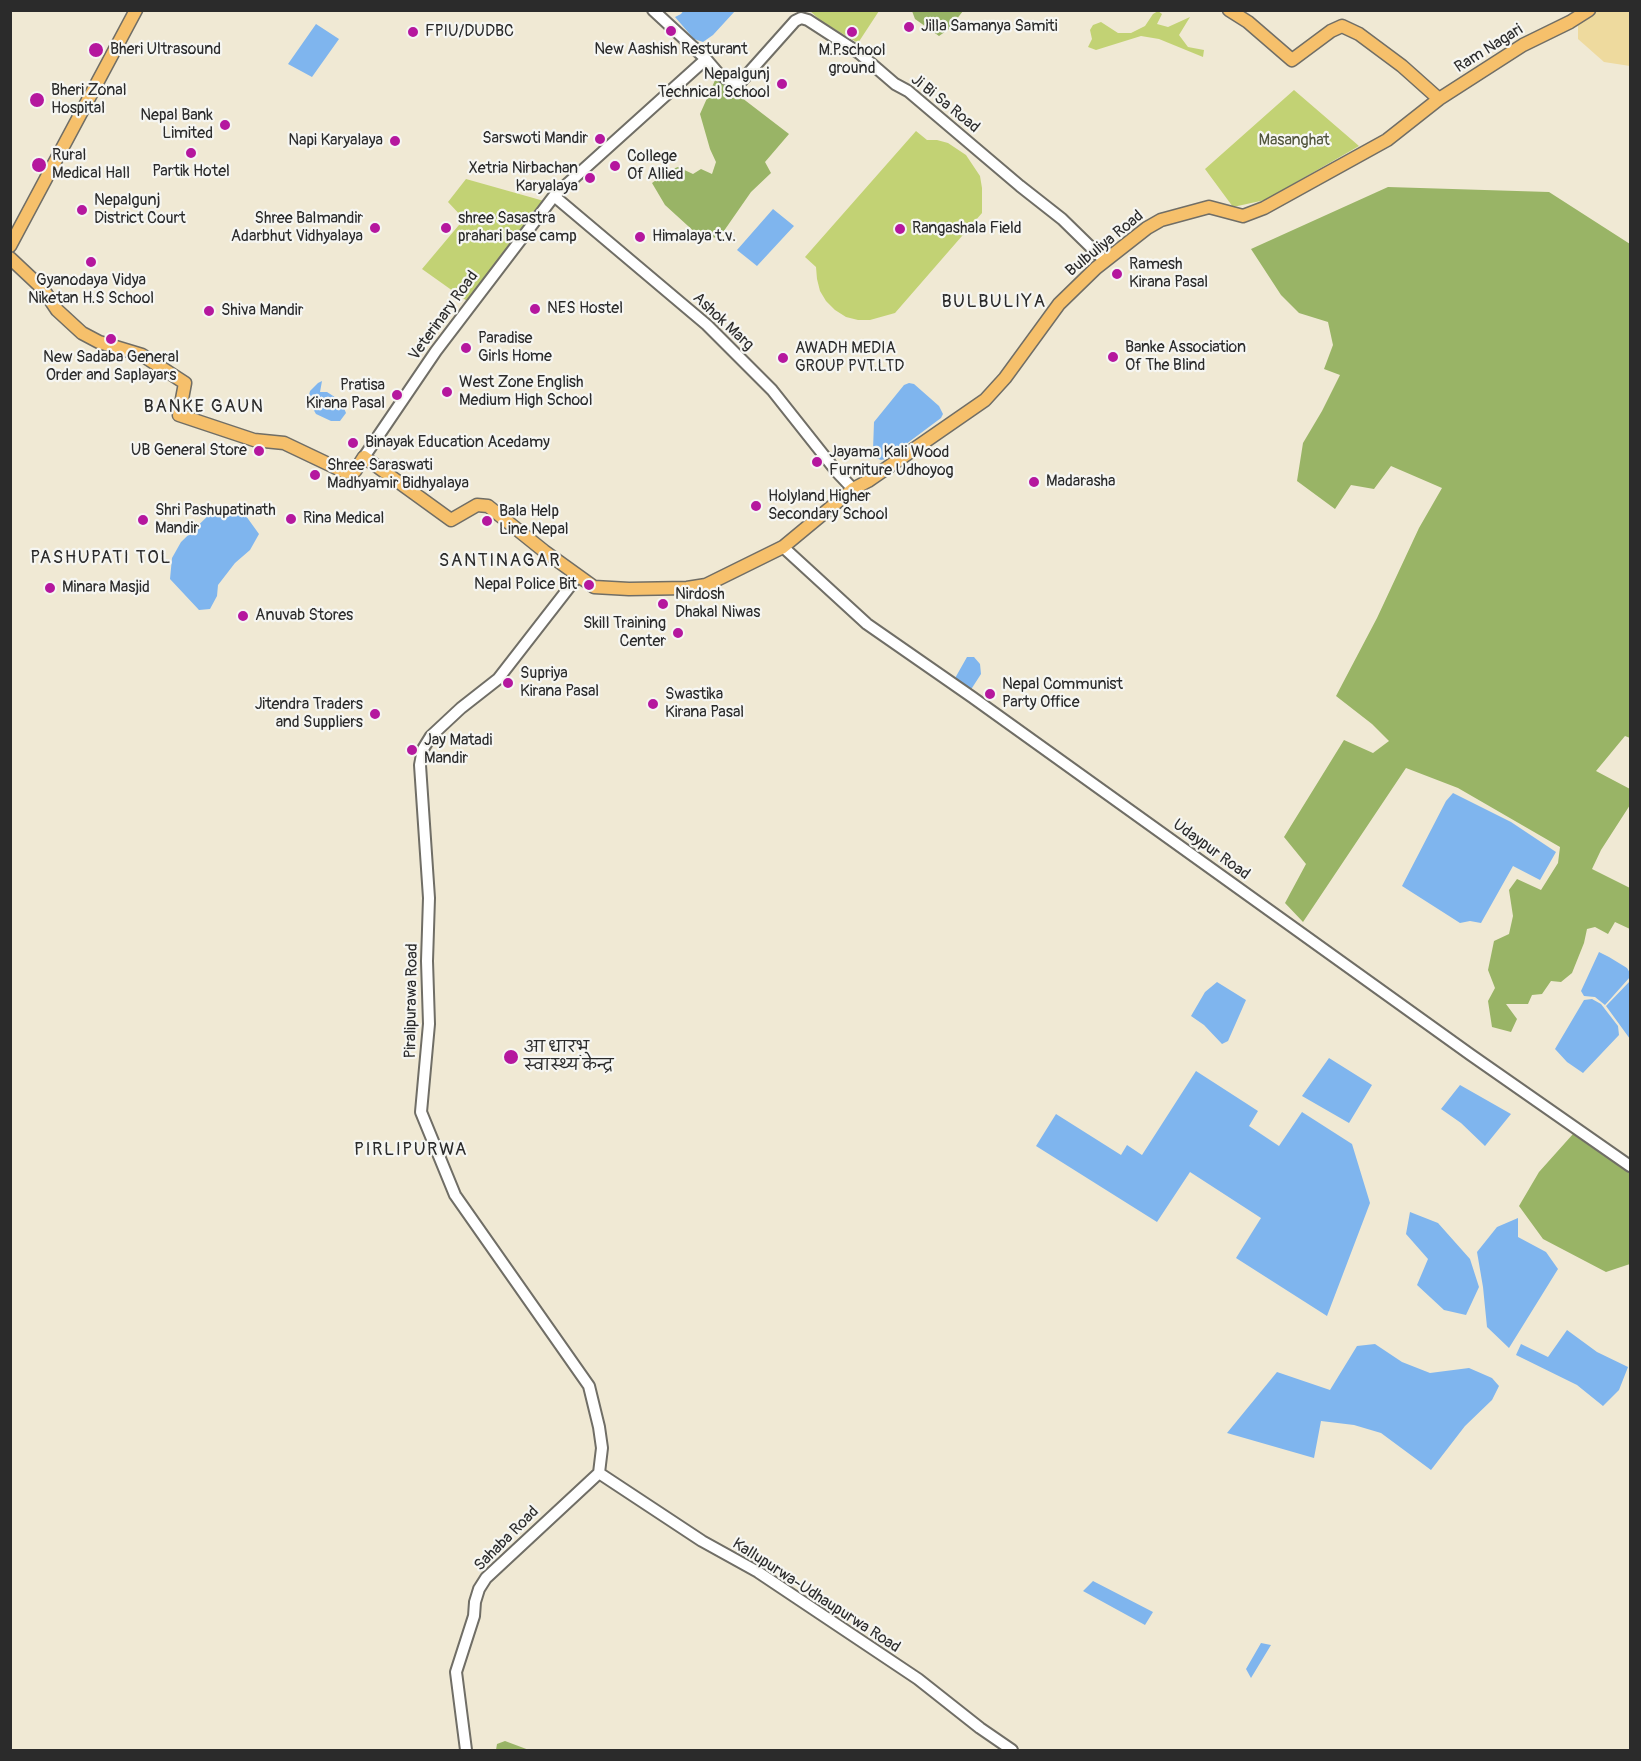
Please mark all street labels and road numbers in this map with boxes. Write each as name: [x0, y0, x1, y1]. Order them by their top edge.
street label: Ram Nagari: [1451, 21, 1527, 77]
street label: Ji Bi Sa Road: [907, 71, 983, 137]
street label: Bulbuliya Road: [1062, 207, 1148, 281]
street label: Veterinary Road: [405, 268, 483, 364]
street label: Ashok Marg: [688, 289, 758, 355]
street label: Udaypur Road: [1169, 816, 1253, 884]
street label: Piralipurawa Road: [401, 943, 423, 1059]
street label: Sahaba Road: [471, 1503, 543, 1575]
street label: Kallupurwa-Udhaupurwa Road: [728, 1534, 904, 1658]

